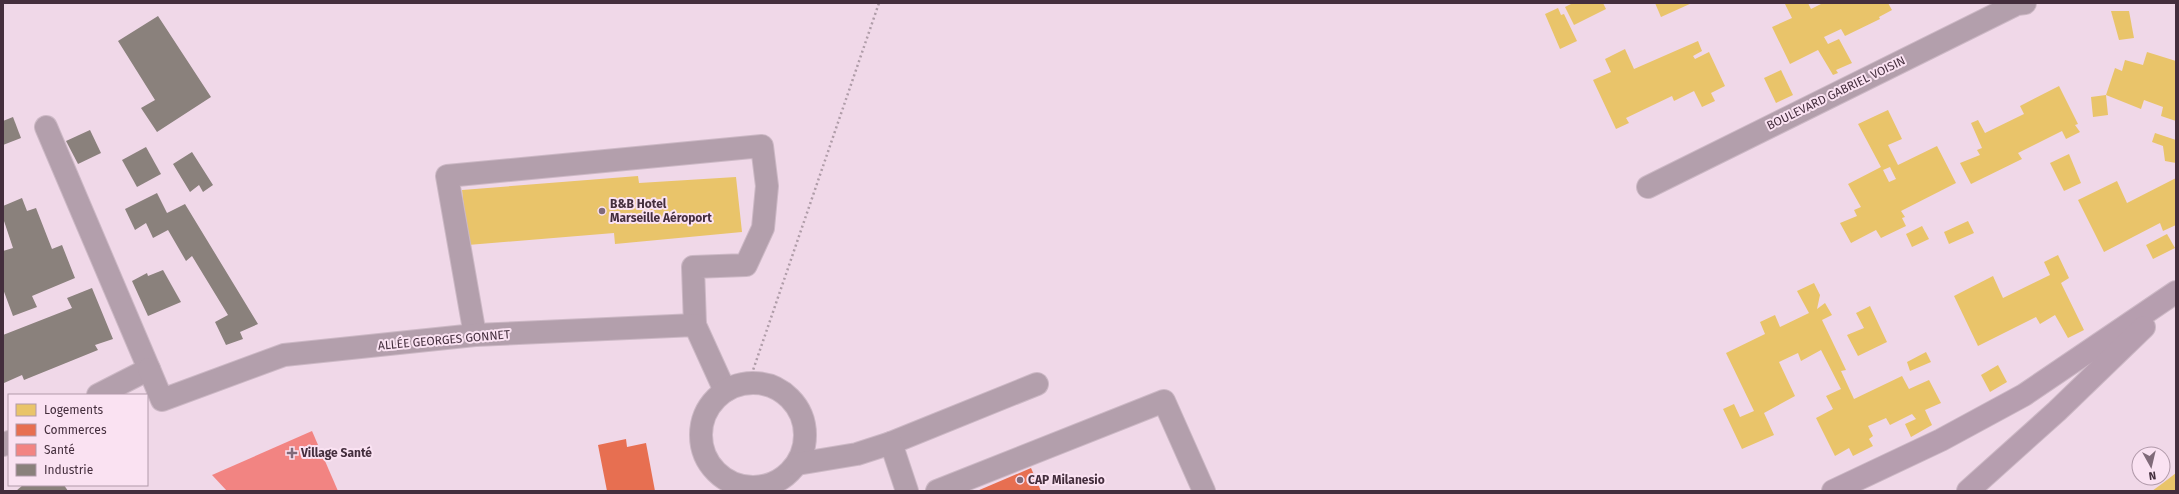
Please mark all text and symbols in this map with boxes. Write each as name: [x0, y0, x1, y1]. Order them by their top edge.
street label: BOULEVARD GABRIEL VOISIN: [1764, 53, 1908, 133]
place label: B&B Hotel Marseille Aéroport: [610, 197, 712, 225]
marker: B&B Hotel Marseille Aéroport: [597, 206, 607, 216]
street label: ALLÉE GEORGES GONNET: [377, 326, 511, 353]
legend: [8, 394, 148, 486]
text: Logements: [44, 403, 103, 417]
text: Commerces: [44, 423, 107, 437]
text: Santé: [44, 443, 75, 457]
place label: Village Santé: [300, 446, 372, 460]
north arrow: [2131, 446, 2171, 486]
marker: Village Santé: [286, 447, 298, 459]
text: Industrie: [44, 463, 93, 477]
text: N: [2148, 468, 2157, 482]
place label: CAP Milanesio: [1028, 473, 1105, 487]
marker: CAP Milanesio: [1015, 475, 1025, 485]

